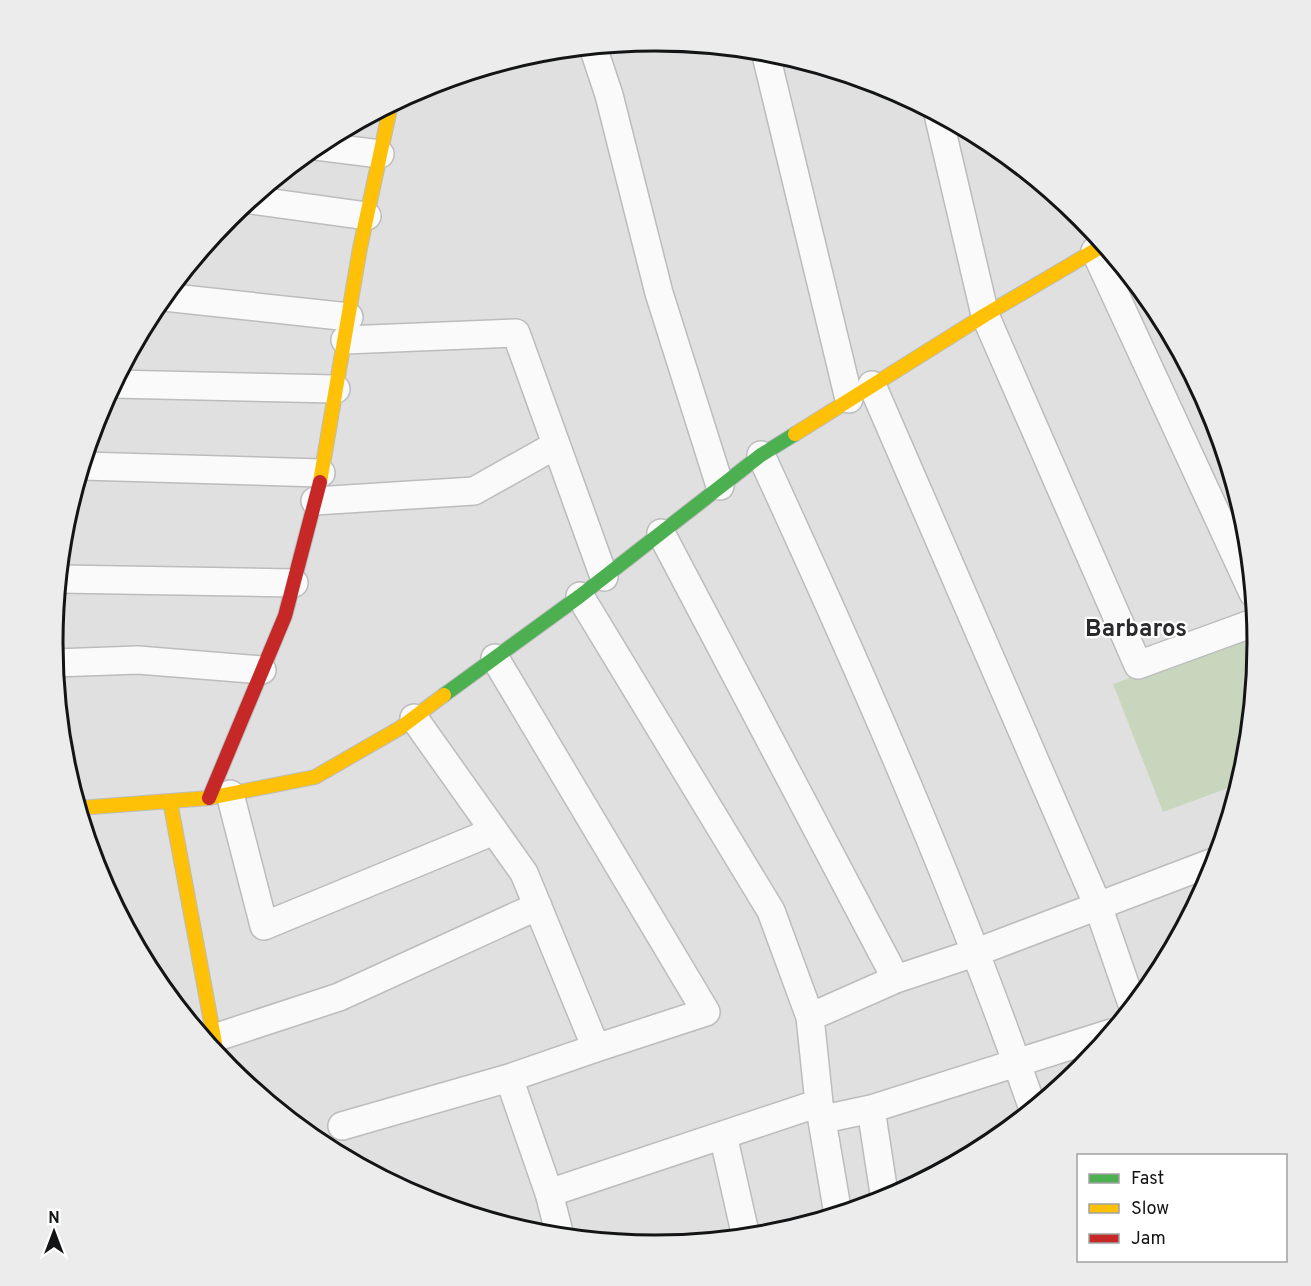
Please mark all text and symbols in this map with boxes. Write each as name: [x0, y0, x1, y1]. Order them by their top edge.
district label: Barbaros: [1085, 615, 1187, 645]
legend: [1077, 1154, 1287, 1262]
text: Fast: [1131, 1168, 1164, 1191]
text: Slow: [1131, 1198, 1169, 1221]
north arrow: [24, 1202, 84, 1262]
text: N: [48, 1209, 60, 1229]
text: Jam: [1131, 1228, 1166, 1251]

